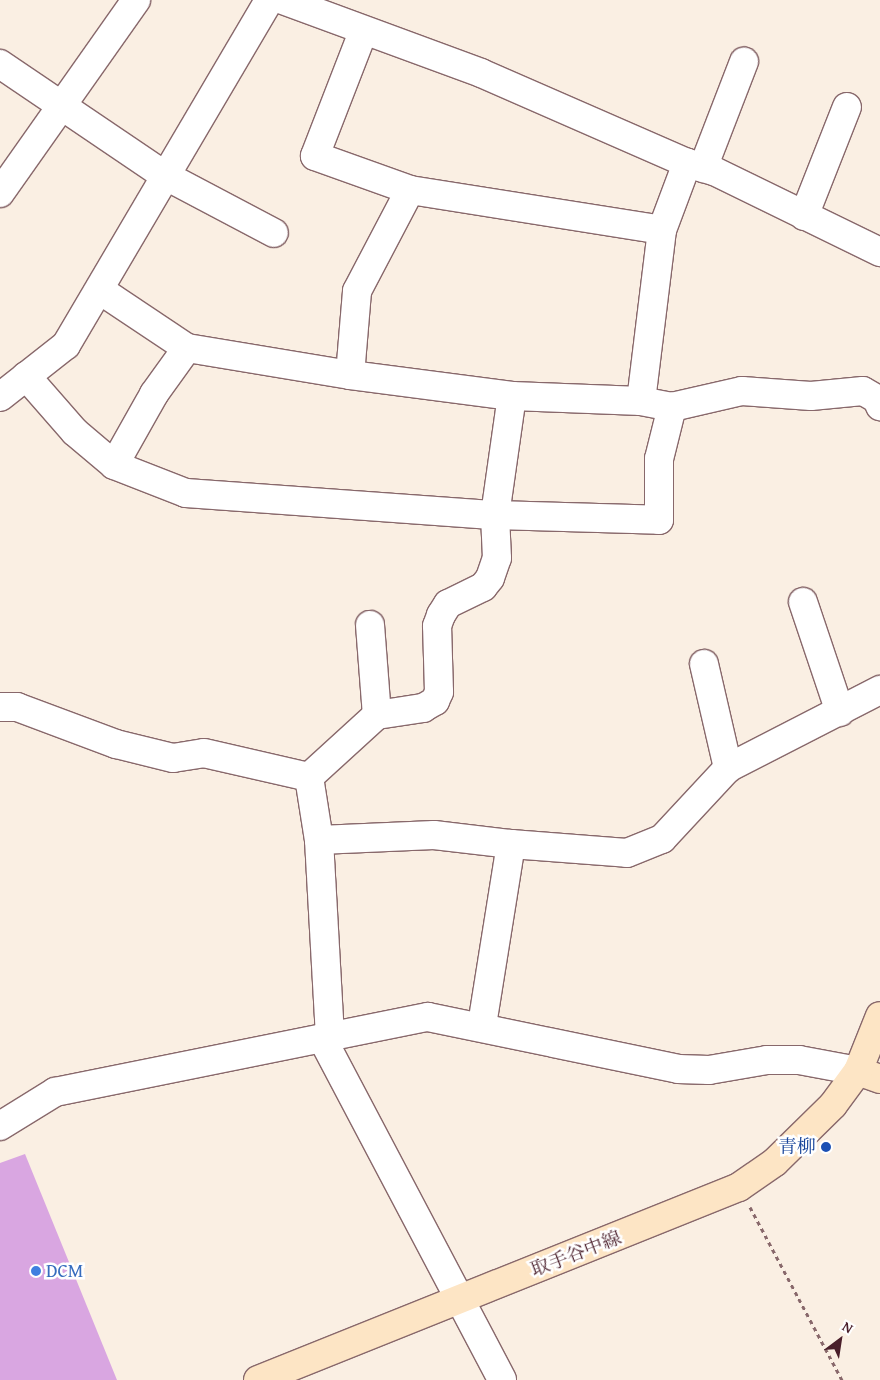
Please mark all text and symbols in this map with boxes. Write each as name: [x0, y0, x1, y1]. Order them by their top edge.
place label: 青柳: [778, 1136, 816, 1158]
marker: 青柳: [820, 1141, 832, 1153]
street label: 取手谷中線: [528, 1226, 624, 1282]
place label: DCM: [46, 1260, 83, 1282]
marker: DCM: [30, 1265, 42, 1277]
north arrow: [815, 1315, 865, 1365]
text: N: [839, 1316, 857, 1338]

